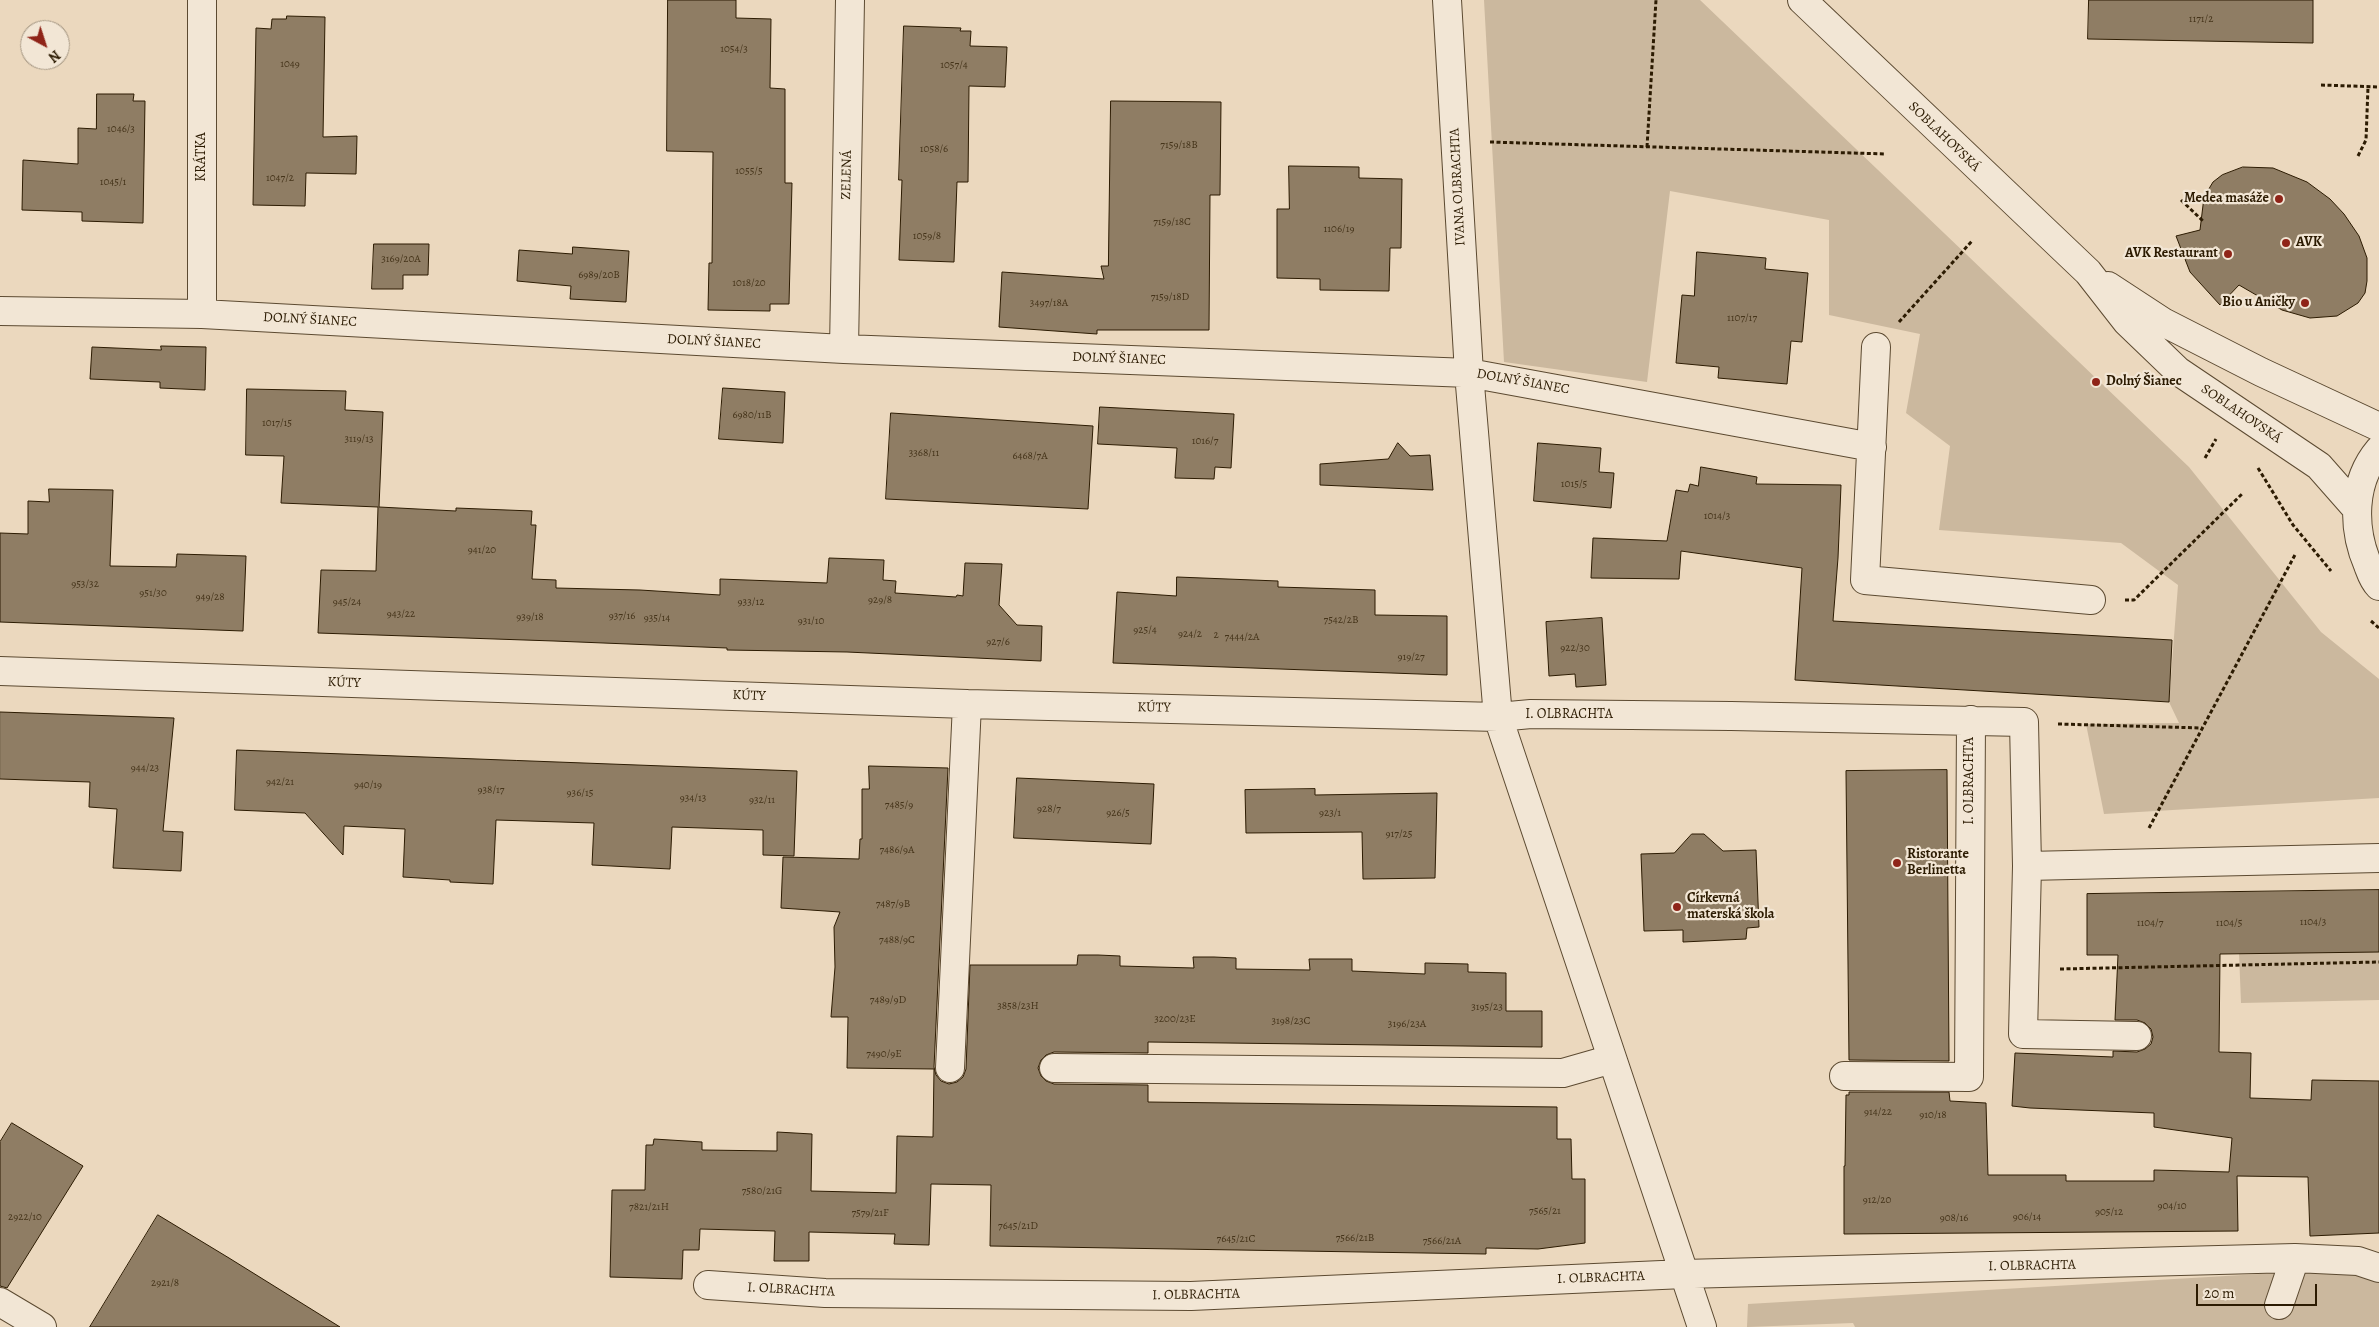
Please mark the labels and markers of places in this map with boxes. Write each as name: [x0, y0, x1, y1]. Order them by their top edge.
place label: Medea masáže: [2184, 191, 2269, 207]
marker: Medea masáže: [2273, 193, 2285, 205]
place label: AVK: [2296, 235, 2322, 251]
marker: AVK: [2280, 237, 2292, 249]
place label: AVK Restaurant: [2125, 246, 2218, 262]
marker: AVK Restaurant: [2222, 248, 2234, 260]
place label: Bio u Aničky: [2222, 295, 2295, 311]
marker: Bio u Aničky: [2299, 297, 2311, 309]
place label: Dolný Šianec: [2106, 374, 2182, 390]
marker: Dolný Šianec: [2090, 376, 2102, 388]
place label: Ristorante Berlinetta: [1907, 847, 1969, 880]
marker: Ristorante Berlinetta: [1891, 857, 1903, 869]
place label: Církevná materská škola: [1687, 891, 1775, 924]
marker: Církevná materská škola: [1671, 901, 1683, 913]

